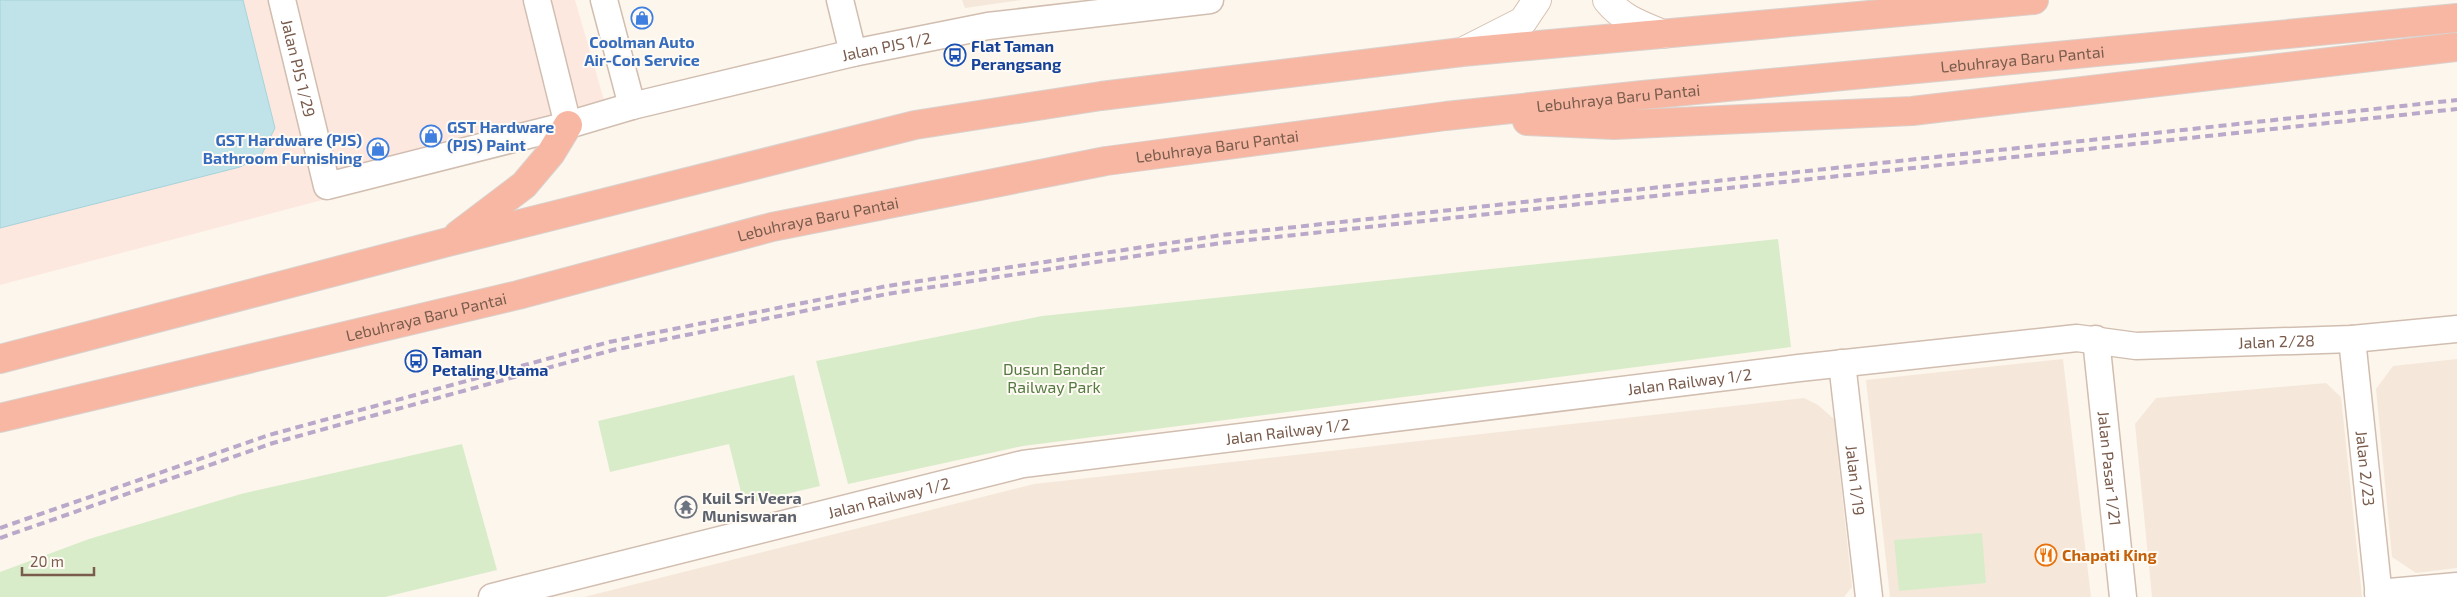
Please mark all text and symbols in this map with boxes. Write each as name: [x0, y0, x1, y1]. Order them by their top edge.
shop icon: Coolman Auto Air-Con Service: [630, 6, 654, 30]
street label: Jalan PJS 1/29: [278, 17, 320, 119]
street label: Jalan PJS 1/2: [839, 28, 933, 64]
place label: Coolman Auto Air-Con Service: [584, 32, 700, 69]
place label: Flat Taman Perangsang: [971, 36, 1062, 73]
street label: Lebuhraya Baru Pantai: [1940, 41, 2105, 76]
bus stop icon: Flat Taman Perangsang: [943, 43, 967, 67]
street label: Lebuhraya Baru Pantai: [1535, 80, 1701, 115]
place label: GST Hardware (PJS) Paint: [447, 117, 554, 154]
shop icon: GST Hardware (PJS) Paint: [419, 124, 443, 148]
street label: Lebuhraya Baru Pantai: [1134, 126, 1300, 166]
place label: GST Hardware (PJS) Bathroom Furnishing: [203, 130, 363, 167]
shop icon: GST Hardware (PJS) Bathroom Furnishing: [366, 137, 390, 161]
street label: Lebuhraya Baru Pantai: [735, 192, 900, 245]
street label: Lebuhraya Baru Pantai: [344, 288, 508, 345]
street label: Jalan 2/28: [2238, 330, 2315, 352]
place label: Taman Petaling Utama: [432, 342, 548, 379]
bus stop icon: Taman Petaling Utama: [404, 349, 428, 373]
park label: Dusun Bandar Railway Park: [1003, 359, 1106, 396]
street label: Jalan Railway 1/2: [1626, 364, 1753, 398]
street label: Jalan Pasar 1/21: [2095, 410, 2125, 527]
street label: Jalan Railway 1/2: [1224, 414, 1351, 448]
street label: Jalan 2/23: [2353, 430, 2379, 507]
street label: Jalan 1/19: [1843, 444, 1870, 516]
street label: Jalan Railway 1/2: [826, 473, 952, 522]
place label: Kuil Sri Veera Muniswaran: [702, 488, 802, 525]
temple icon: Kuil Sri Veera Muniswaran: [674, 495, 698, 519]
restaurant icon: Chapati King: [2034, 543, 2058, 567]
scale bar: [22, 544, 95, 576]
place label: Chapati King: [2062, 545, 2157, 564]
text: 20 m: [30, 552, 64, 570]

